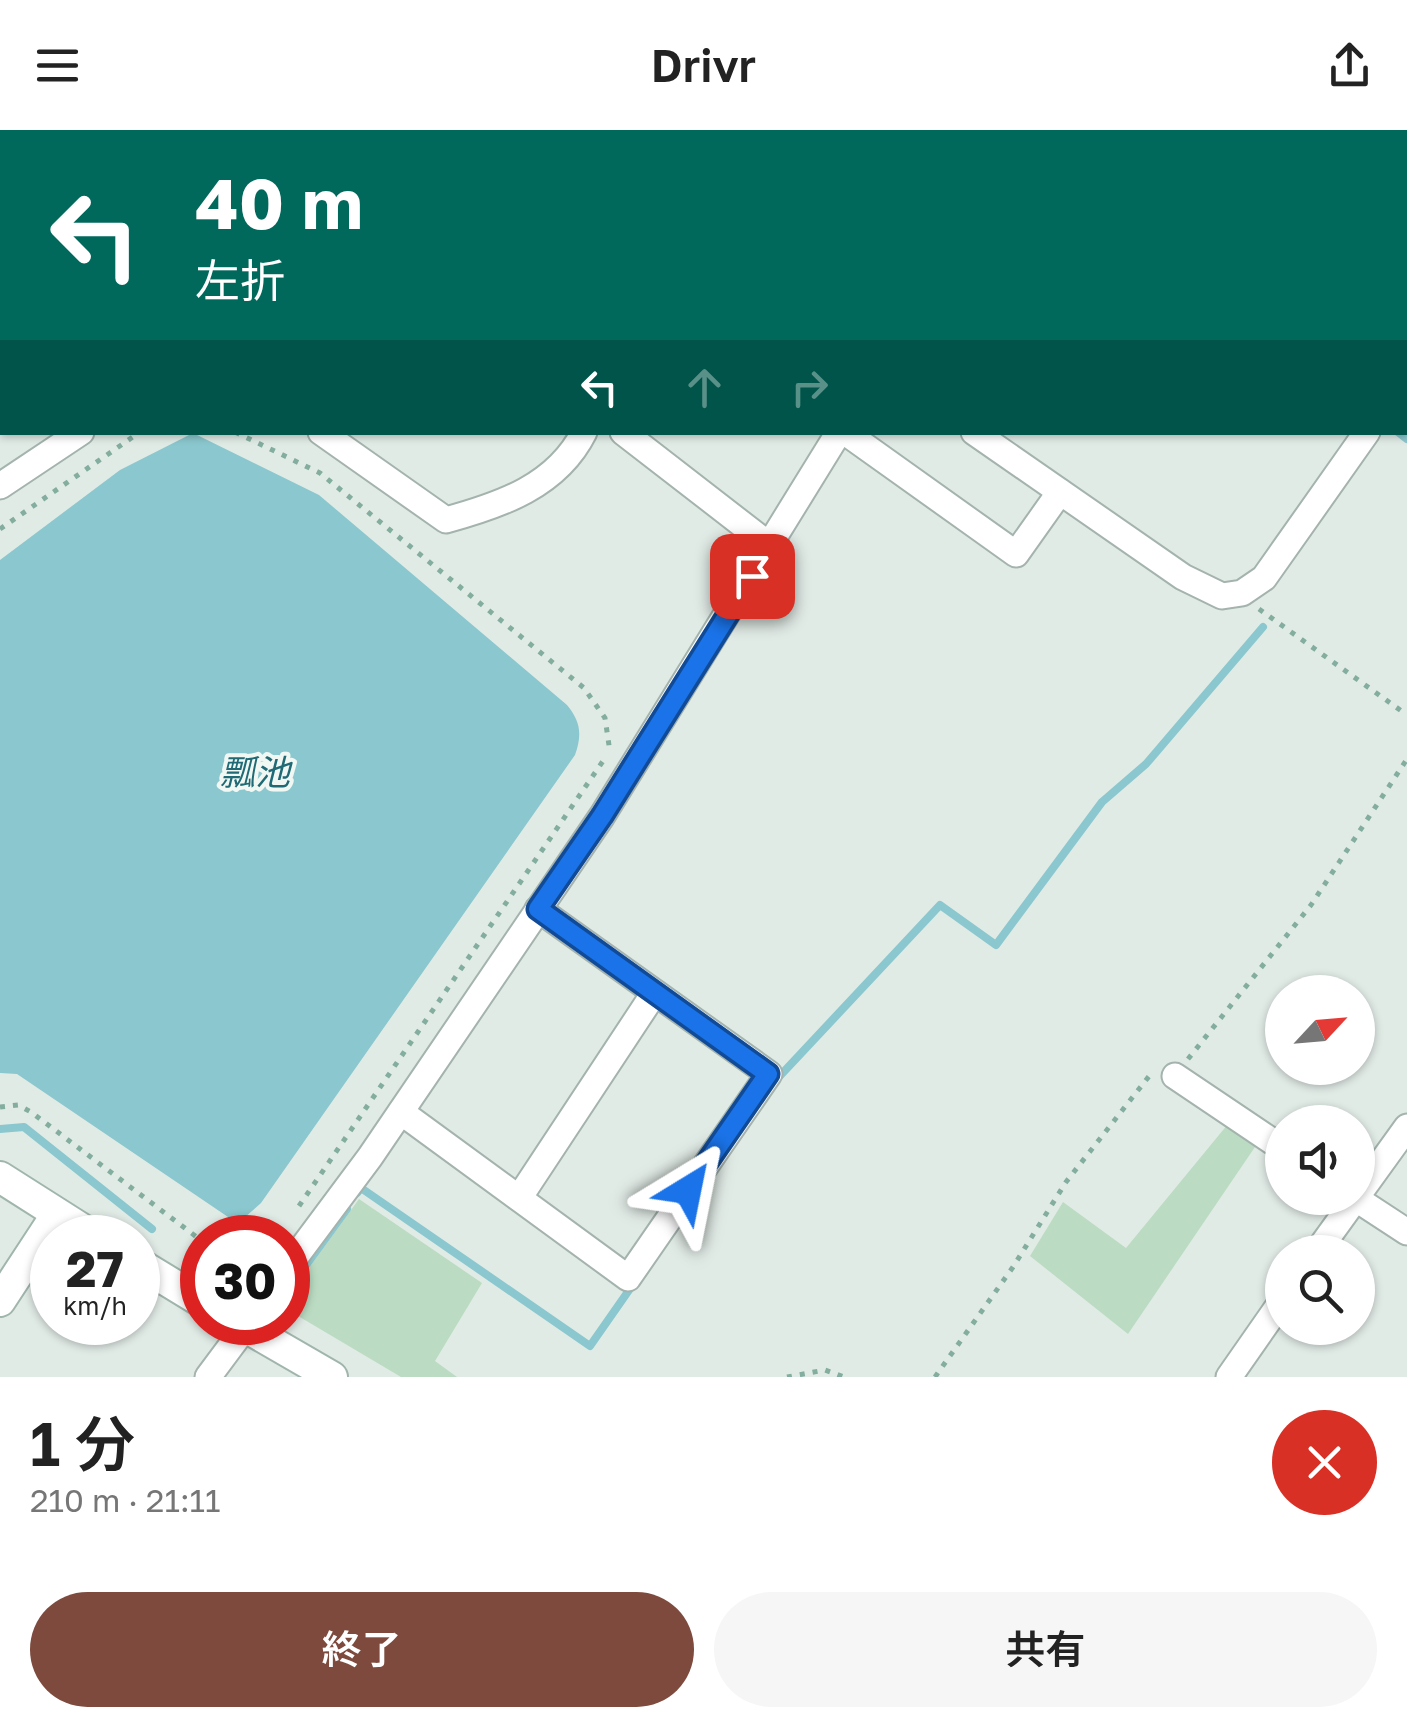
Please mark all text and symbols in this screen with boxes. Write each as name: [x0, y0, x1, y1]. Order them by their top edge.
icon: menu: [30, 38, 85, 93]
text: Drivr: [651, 38, 756, 92]
icon: share: [1322, 38, 1377, 93]
text: 40 m: [195, 160, 363, 244]
icon: left: [30, 170, 160, 300]
text: 左折: [195, 253, 285, 307]
icon: left: [572, 360, 627, 415]
icon: ahead: [677, 360, 732, 415]
icon: right: [782, 360, 837, 415]
pin: [710, 534, 795, 619]
icon: arrive: [725, 549, 780, 604]
water label: 瓢池: [220, 751, 293, 793]
north arrow: [1265, 975, 1375, 1085]
map controls: [1265, 975, 1375, 1345]
button: sound: [1265, 1105, 1375, 1215]
position arrow: [636, 1138, 740, 1242]
speed limit sign: 30: [180, 1215, 310, 1345]
button: search: [1265, 1235, 1375, 1345]
text: 27: [66, 1238, 124, 1298]
text: km/h: [63, 1290, 127, 1321]
text: 1 分: [30, 1407, 135, 1479]
button: close: [1272, 1410, 1377, 1515]
text: 210 m · 21:11: [30, 1481, 221, 1519]
button: 終了: [30, 1592, 694, 1707]
button: 共有: [714, 1592, 1377, 1707]

